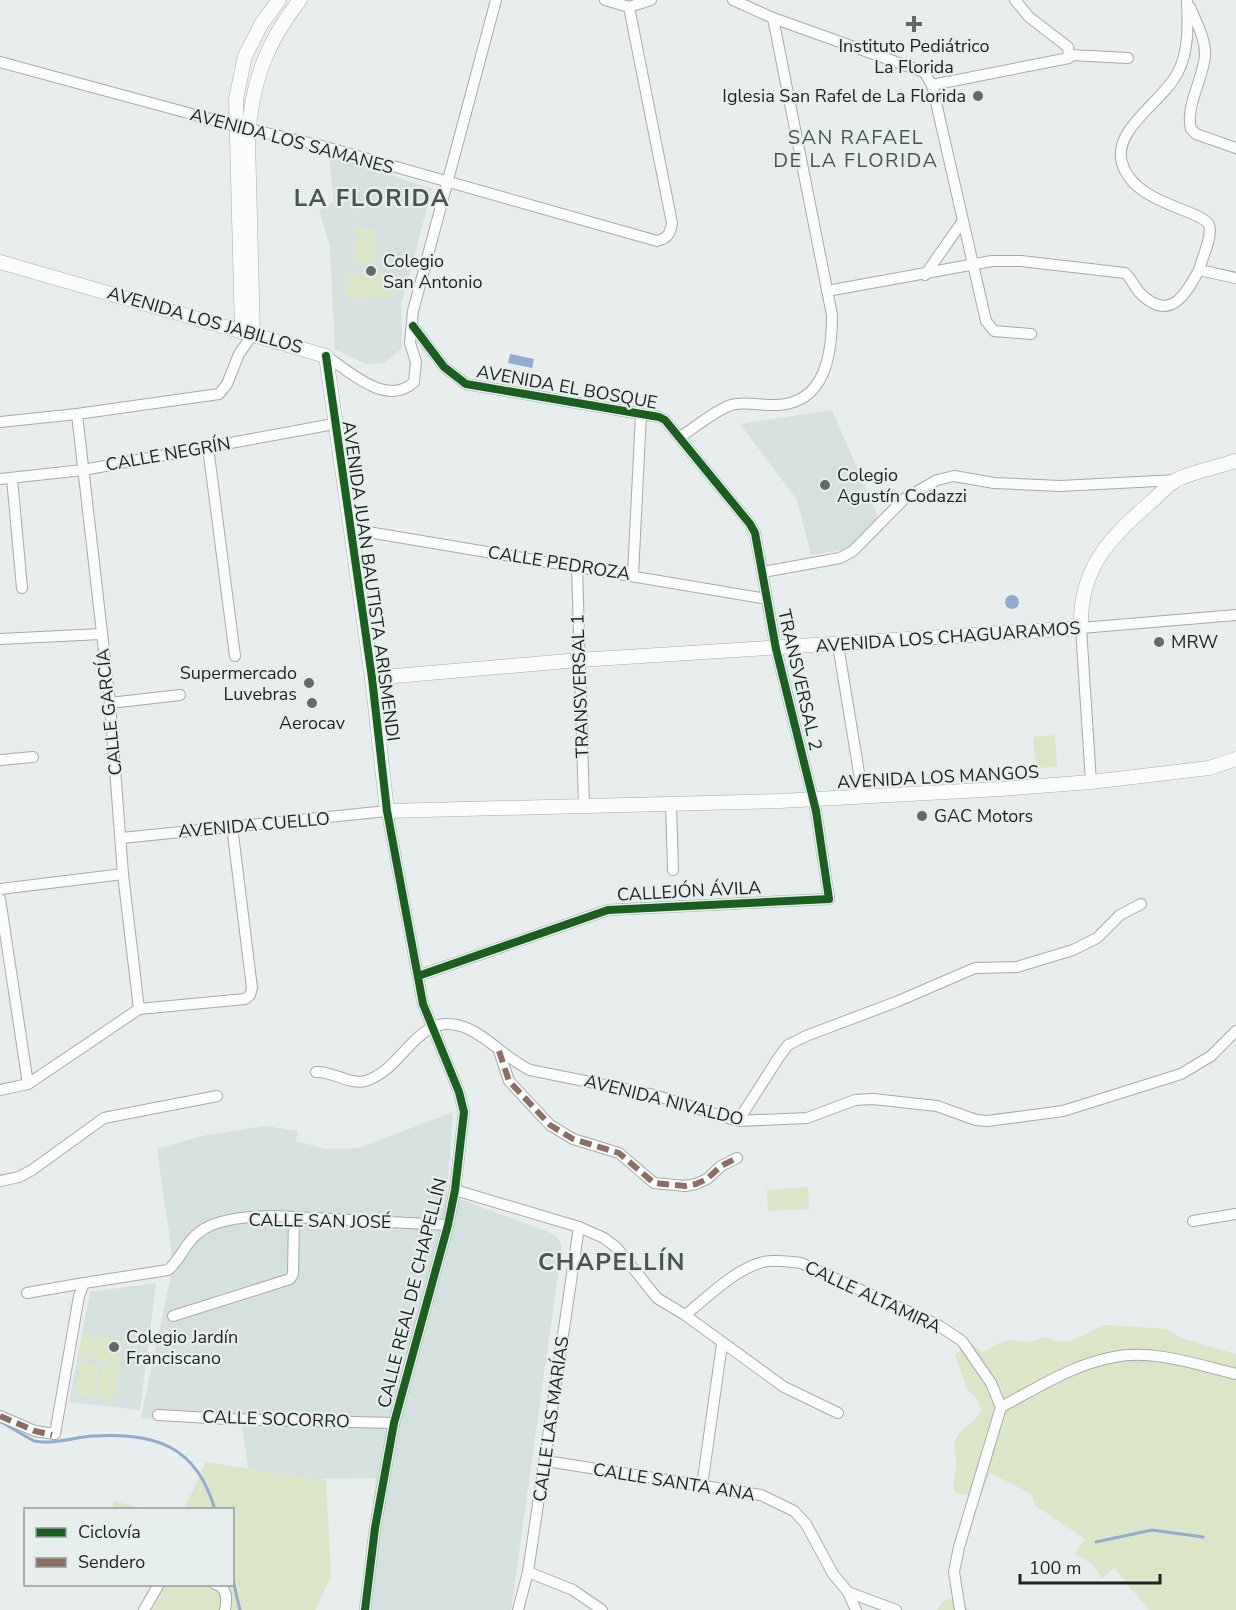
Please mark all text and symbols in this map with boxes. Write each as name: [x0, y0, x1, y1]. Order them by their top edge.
marker: Instituto Pediátrico La Florida: [905, 15, 923, 33]
place label: Instituto Pediátrico La Florida: [839, 34, 989, 79]
place label: Iglesia San Rafel de La Florida: [722, 84, 966, 108]
marker: Iglesia San Rafel de La Florida: [971, 89, 985, 103]
street label: AVENIDA LOS SAMANES: [188, 102, 396, 180]
district label: SAN RAFAEL DE LA FLORIDA: [773, 124, 939, 174]
district label: LA FLORIDA: [294, 182, 450, 214]
place label: Colegio San Antonio: [383, 249, 482, 294]
marker: Colegio San Antonio: [364, 264, 378, 278]
street label: AVENIDA LOS JABILLOS: [105, 281, 305, 359]
street label: AVENIDA EL BOSQUE: [475, 359, 659, 415]
street label: AVENIDA JUAN BAUTISTA ARISMENDI: [337, 419, 405, 743]
street label: CALLE NEGRÍN: [104, 431, 232, 477]
place label: Colegio Agustín Codazzi: [837, 463, 967, 508]
marker: Colegio Agustín Codazzi: [818, 478, 832, 492]
street label: CALLE PEDROZA: [486, 540, 632, 586]
street label: TRANSVERSAL 2: [772, 607, 828, 753]
street label: TRANSVERSAL 1: [565, 613, 595, 759]
street label: AVENIDA LOS CHAGUARAMOS: [815, 616, 1081, 658]
place label: MRW: [1171, 630, 1218, 654]
marker: MRW: [1152, 635, 1166, 649]
street label: CALLE GARCÍA: [90, 647, 128, 777]
place label: Supermercado Luvebras: [180, 661, 297, 706]
marker: Supermercado Luvebras: [302, 676, 316, 690]
marker: Aerocav: [305, 696, 319, 710]
place label: Aerocav: [279, 711, 346, 735]
street label: AVENIDA LOS MANGOS: [836, 760, 1040, 794]
place label: GAC Motors: [934, 804, 1033, 828]
street label: AVENIDA CUELLO: [177, 806, 331, 844]
marker: GAC Motors: [915, 809, 929, 823]
street label: CALLEJÓN ÁVILA: [616, 875, 762, 907]
street label: AVENIDA NIVALDO: [582, 1069, 746, 1131]
street label: CALLE REAL DE CHAPELLÍN: [372, 1176, 452, 1410]
street label: CALLE SAN JOSÉ: [248, 1208, 392, 1234]
district label: CHAPELLÍN: [538, 1246, 686, 1278]
street label: CALLE ALTAMIRA: [801, 1255, 945, 1339]
place label: Colegio Jardín Franciscano: [126, 1325, 238, 1370]
street label: CALLE LAS MARÍAS: [528, 1335, 574, 1503]
marker: Colegio Jardín Franciscano: [107, 1340, 121, 1354]
street label: CALLE SOCORRO: [202, 1404, 350, 1434]
street label: CALLE SANTA ANA: [591, 1457, 757, 1507]
legend: [24, 1508, 234, 1586]
text: Ciclovía: [78, 1520, 141, 1544]
scale bar: [1020, 1547, 1160, 1585]
text: Sendero: [78, 1550, 145, 1574]
text: 100 m: [1029, 1556, 1081, 1580]

